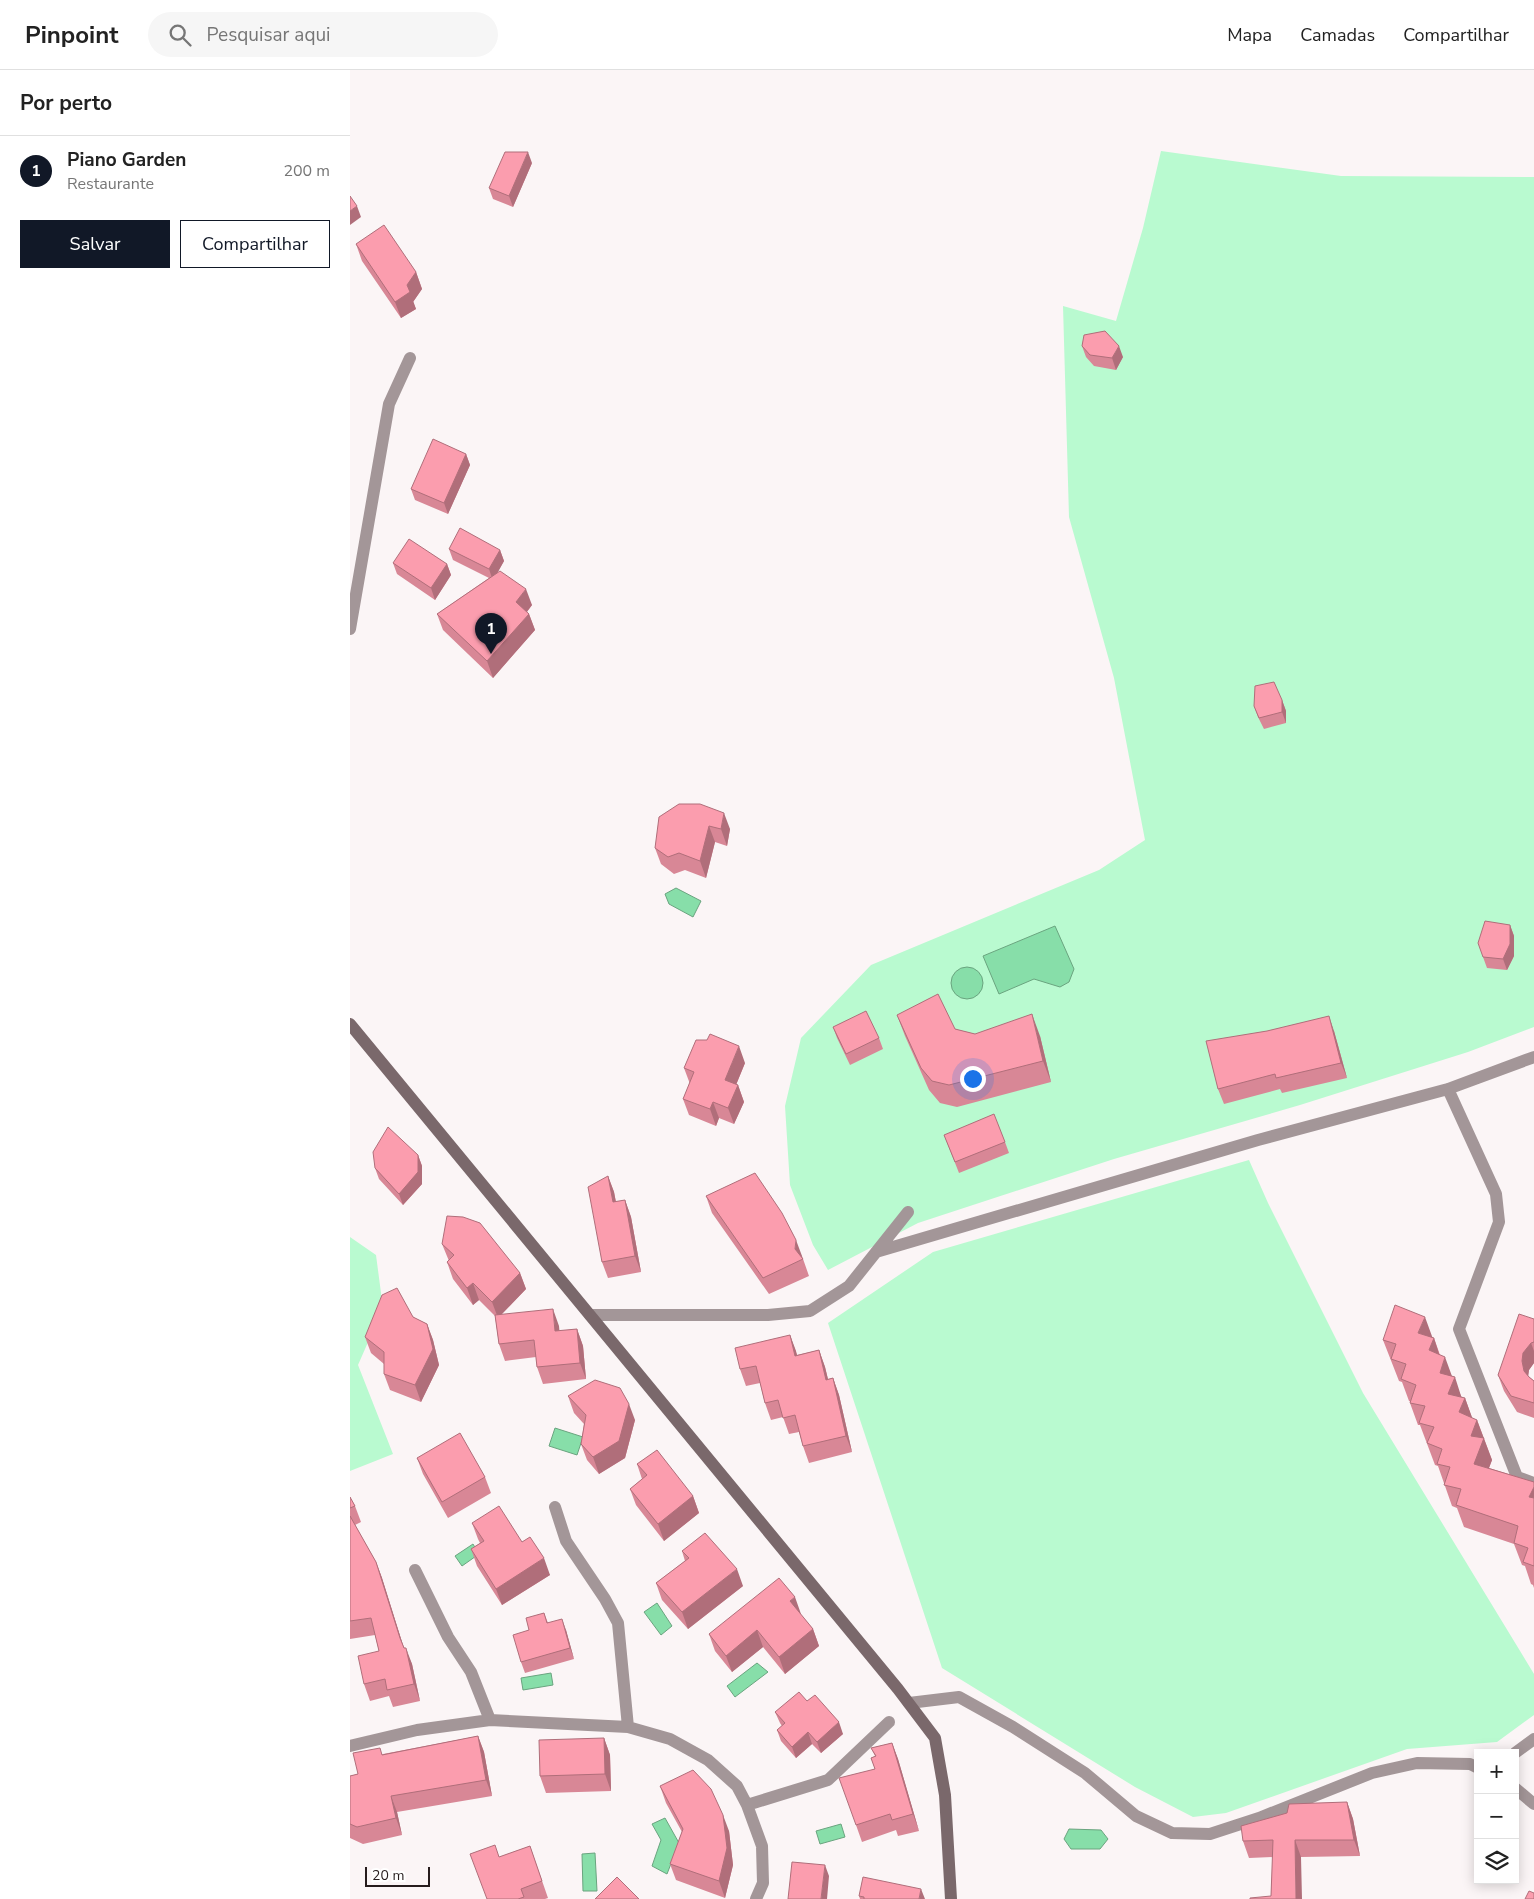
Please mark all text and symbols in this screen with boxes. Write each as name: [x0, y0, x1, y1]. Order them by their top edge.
search box: [148, 12, 498, 57]
text: Pinpoint: [25, 19, 118, 51]
icon: search: [166, 21, 194, 49]
text: Pesquisar aqui: [206, 22, 331, 48]
text: Mapa: [1227, 23, 1272, 47]
text: Camadas: [1300, 23, 1375, 47]
text: Compartilhar: [1403, 23, 1509, 47]
text: Por perto: [20, 89, 112, 117]
text: Piano Garden: [67, 147, 186, 173]
text: 1: [31, 160, 41, 182]
text: 200 m: [283, 160, 330, 182]
text: Restaurante: [67, 173, 154, 195]
button: Salvar: [20, 220, 170, 268]
button: Compartilhar: [180, 220, 330, 268]
pin: 1: [475, 613, 507, 654]
your location: [960, 1066, 986, 1092]
map controls: [1474, 1749, 1519, 1884]
button: +: [1474, 1749, 1519, 1794]
button: −: [1474, 1794, 1519, 1839]
button: layers: [1474, 1839, 1519, 1884]
scale bar: [365, 1864, 430, 1887]
text: 20 m: [372, 1866, 404, 1885]

